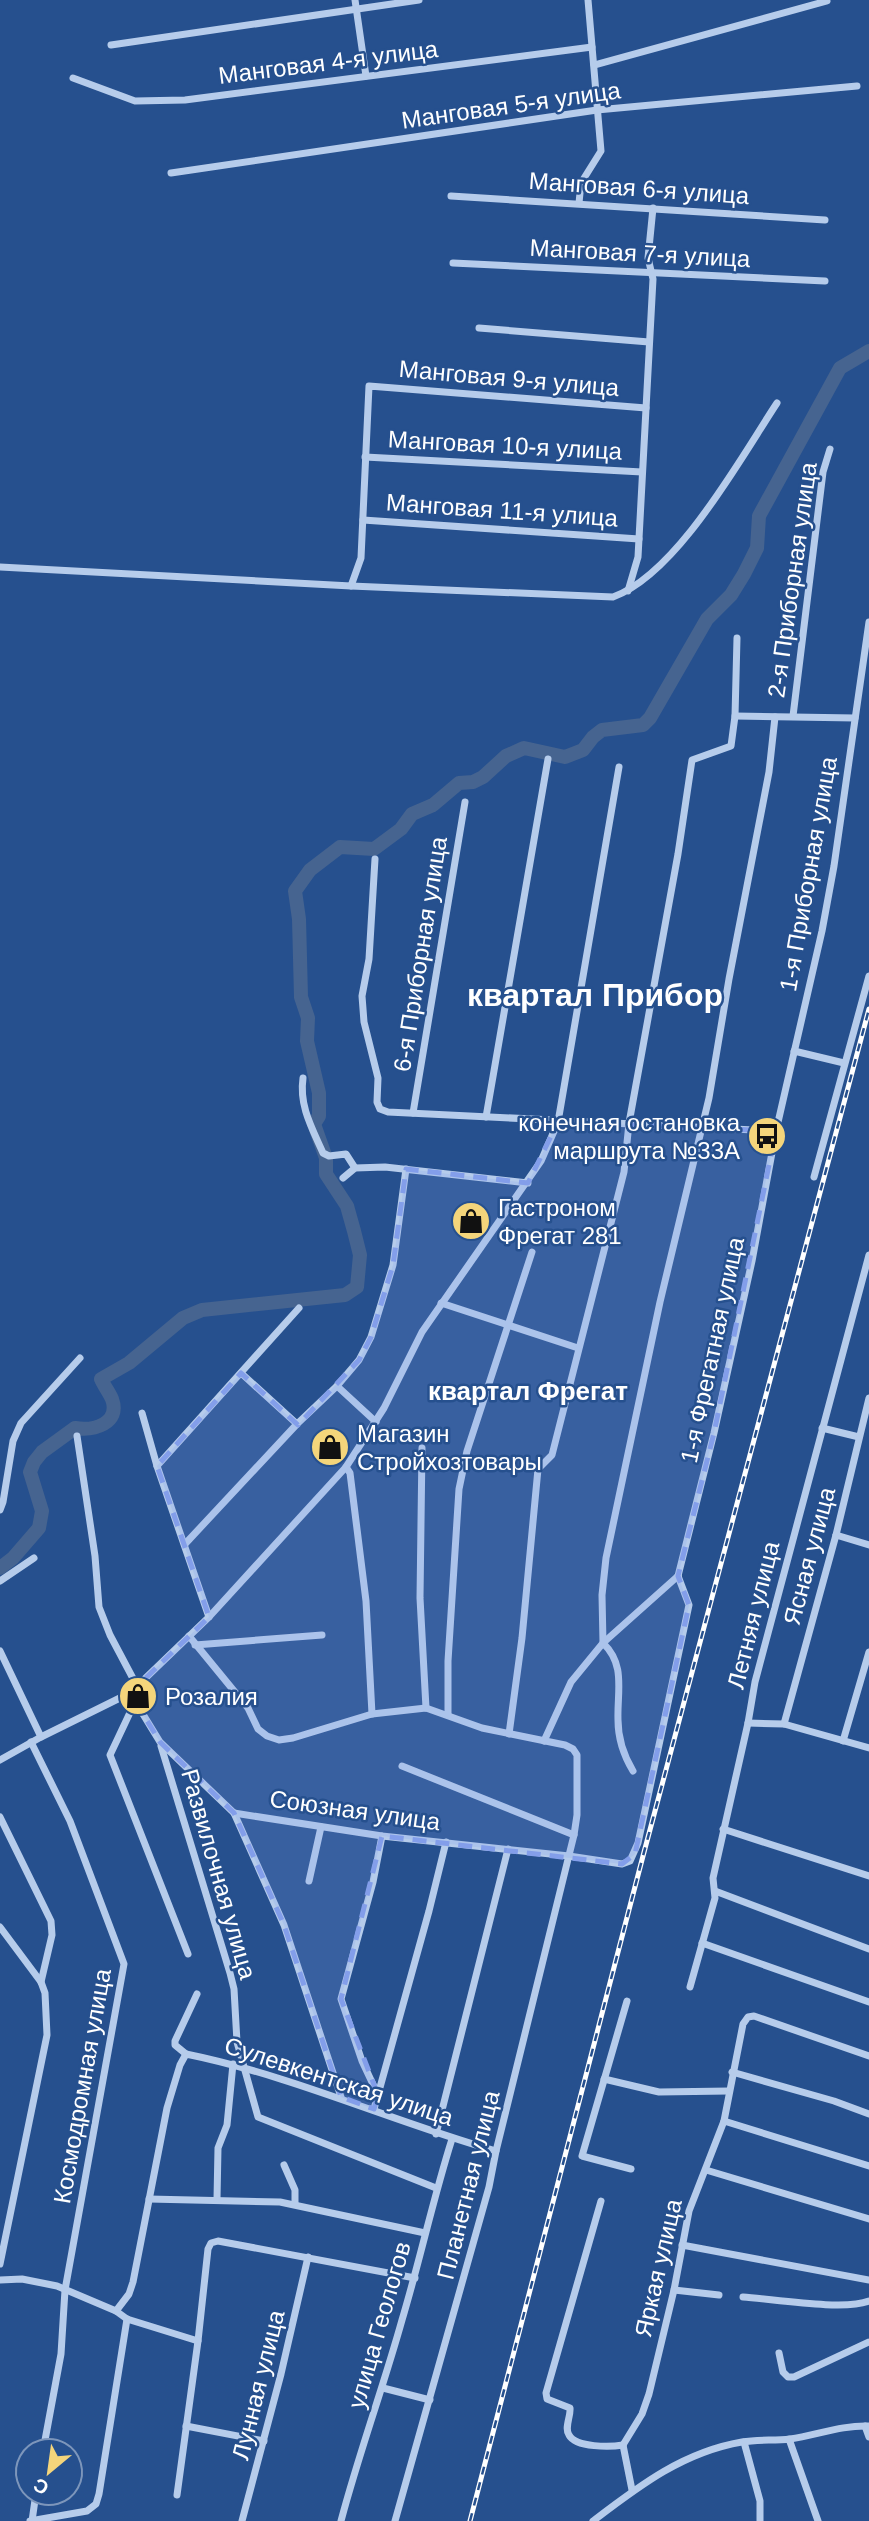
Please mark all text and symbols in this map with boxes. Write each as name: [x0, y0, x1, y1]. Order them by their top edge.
street label: Манговая 4-я улица: [217, 35, 440, 89]
street label: Манговая 5-я улица: [400, 76, 623, 134]
street label: Манговая 6-я улица: [528, 167, 751, 209]
street label: Манговая 7-я улица: [529, 234, 752, 272]
street label: Манговая 9-я улица: [398, 355, 621, 401]
street label: Манговая 10-я улица: [387, 425, 623, 465]
street label: 2-я Приборная улица: [762, 460, 822, 700]
street label: Манговая 11-я улица: [385, 488, 620, 532]
street label: 1-я Приборная улица: [774, 754, 842, 993]
street label: 6-я Приборная улица: [388, 834, 452, 1074]
district label: квартал Прибор: [467, 977, 723, 1013]
place label: конечная остановка маршрута №33А: [518, 1109, 741, 1164]
bus stop icon: конечная остановка маршрута №33А: [746, 1115, 788, 1157]
place label: Гастроном Фрегат 281: [498, 1194, 622, 1249]
shop icon: Гастроном Фрегат 281: [450, 1200, 492, 1242]
street label: 1-я Фрегатная улица: [675, 1234, 749, 1465]
district label: квартал Фрегат: [428, 1376, 628, 1406]
place label: Магазин Стройхозтовары: [357, 1420, 542, 1475]
shop icon: Магазин Стройхозтовары: [309, 1426, 351, 1468]
street label: Ясная улица: [778, 1484, 841, 1628]
street label: Летняя улица: [722, 1538, 785, 1692]
shop icon: Розалия: [117, 1675, 159, 1717]
place label: Розалия: [165, 1683, 258, 1710]
street label: Развилочная улица: [176, 1766, 262, 1983]
street label: Союзная улица: [268, 1785, 443, 1835]
street label: Космодромная улица: [48, 1966, 116, 2206]
street label: Сулевкентская улица: [221, 2031, 457, 2131]
street label: Планетная улица: [431, 2087, 505, 2282]
street label: Яркая улица: [629, 2196, 687, 2340]
street label: улица Геологов: [342, 2239, 416, 2411]
street label: Лунная улица: [226, 2307, 290, 2463]
north arrow: [14, 2437, 84, 2507]
text: С: [30, 2474, 52, 2499]

